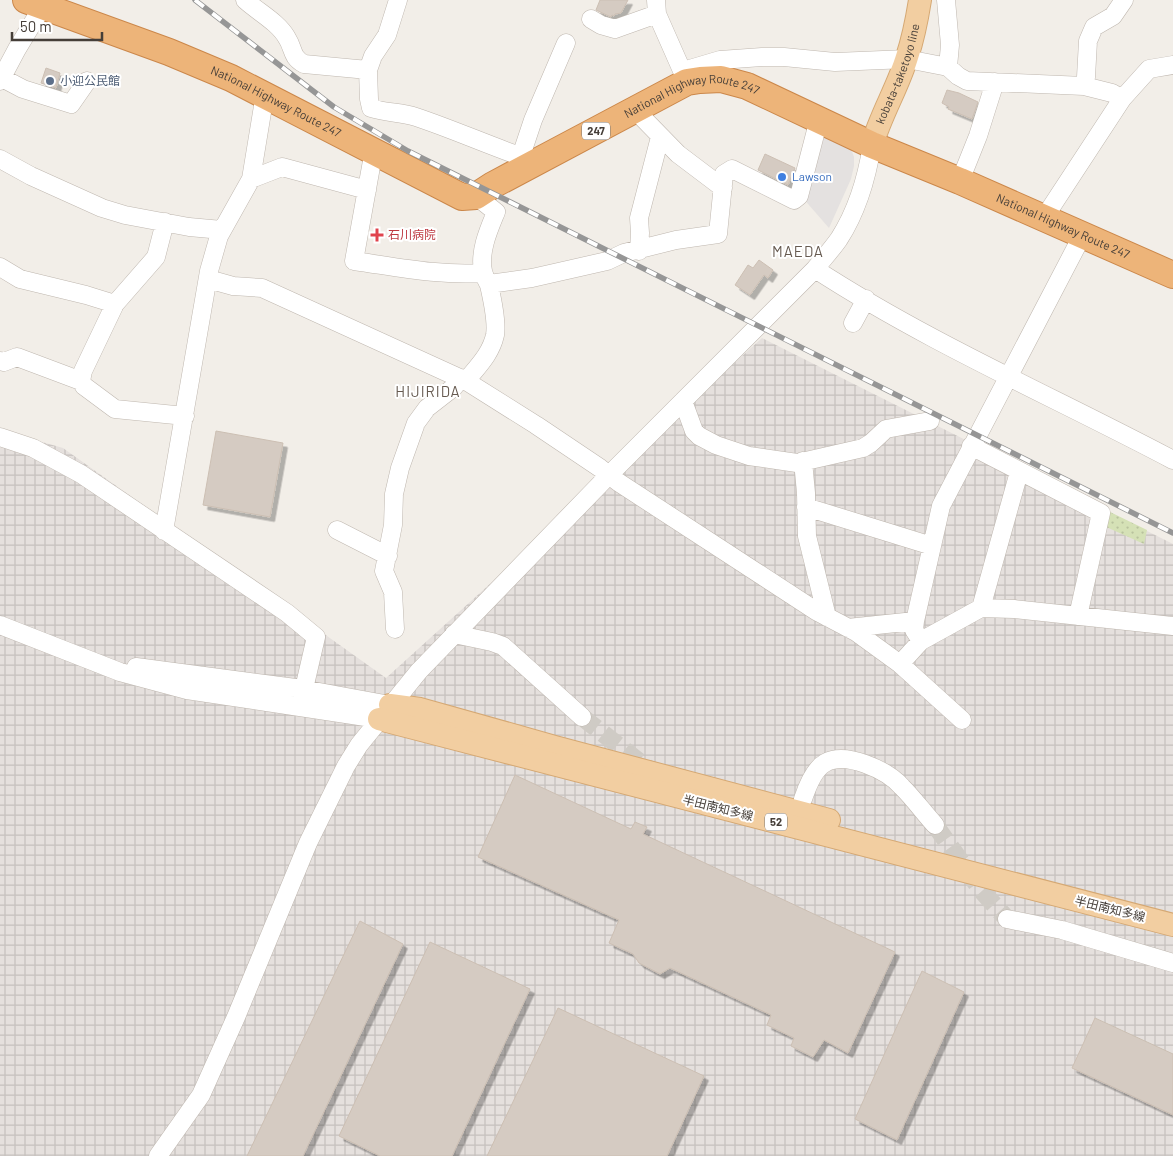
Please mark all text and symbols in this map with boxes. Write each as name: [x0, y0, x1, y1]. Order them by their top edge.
scale bar: [12, 10, 102, 42]
text: 50 m: [20, 17, 52, 35]
street label: kobata-taketoyo line: [872, 22, 922, 126]
street label: National Highway Route 247: [209, 62, 344, 140]
street label: National Highway Route 247: [621, 71, 762, 120]
place label: 小迎公民館: [60, 73, 120, 87]
marker: 小迎公民館: [44, 75, 56, 87]
road number: 247: [582, 122, 610, 140]
place label: Lawson: [792, 169, 832, 183]
marker: Lawson: [776, 171, 788, 183]
street label: National Highway Route 247: [995, 190, 1132, 261]
place label: 石川病院: [388, 227, 436, 241]
marker: 石川病院: [370, 228, 384, 242]
district label: MAEDA: [772, 242, 824, 260]
district label: HIJIRIDA: [395, 382, 461, 400]
street label: 半田南知多線: [682, 792, 755, 823]
road number: 52: [765, 814, 787, 830]
street label: 半田南知多線: [1074, 893, 1147, 924]

